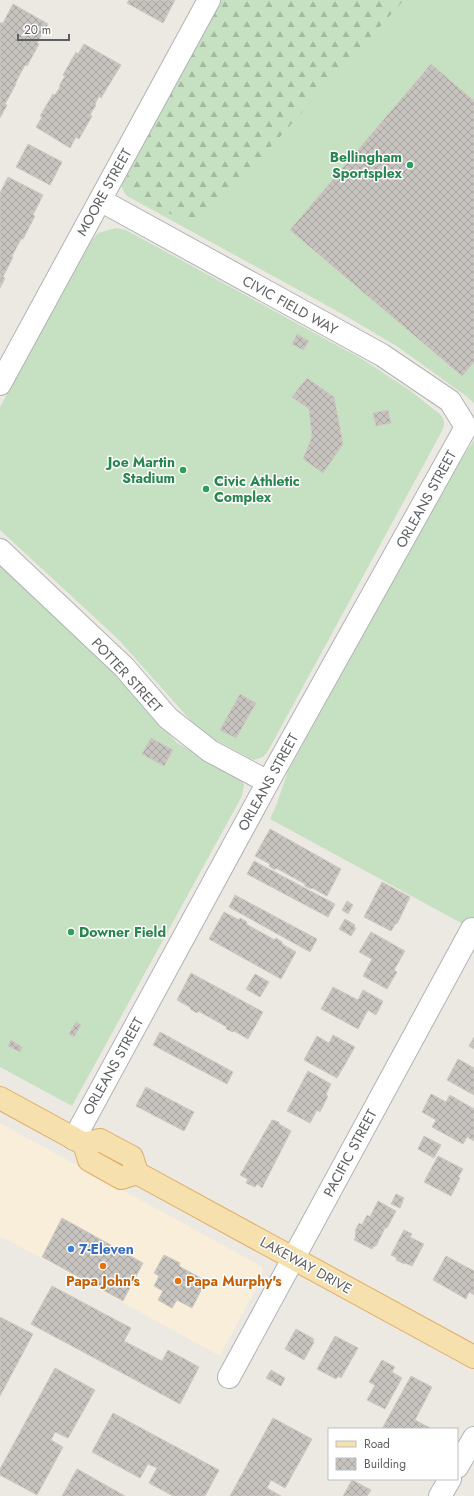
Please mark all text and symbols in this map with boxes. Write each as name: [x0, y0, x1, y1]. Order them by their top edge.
scale bar: [18, 16, 69, 42]
text: 20 m: [24, 21, 51, 39]
street label: MOORE STREET: [72, 144, 137, 239]
place label: Bellingham Sportsplex: [330, 147, 403, 183]
marker: Bellingham Sportsplex: [405, 160, 415, 170]
street label: CIVIC FIELD WAY: [239, 271, 341, 340]
street label: ORLEANS STREET: [391, 446, 461, 551]
place label: Joe Martin Stadium: [105, 452, 175, 488]
marker: Joe Martin Stadium: [178, 465, 188, 475]
place label: Civic Athletic Complex: [214, 471, 300, 507]
marker: Civic Athletic Complex: [201, 484, 211, 494]
street label: POTTER STREET: [87, 633, 167, 717]
street label: ORLEANS STREET: [233, 729, 303, 834]
place label: Downer Field: [79, 922, 166, 942]
marker: Downer Field: [66, 927, 76, 937]
street label: ORLEANS STREET: [78, 1013, 148, 1118]
street label: PACIFIC STREET: [318, 1105, 382, 1200]
street label: LAKEWAY DRIVE: [257, 1232, 355, 1298]
place label: 7-Eleven: [79, 1239, 134, 1259]
marker: 7-Eleven: [66, 1244, 76, 1254]
marker: Papa John's: [98, 1261, 108, 1271]
place label: Papa John's: [66, 1271, 141, 1291]
place label: Papa Murphy's: [186, 1271, 282, 1291]
marker: Papa Murphy's: [173, 1276, 183, 1286]
legend: [328, 1428, 458, 1480]
text: Road: [364, 1435, 390, 1453]
text: Building: [364, 1455, 406, 1473]

